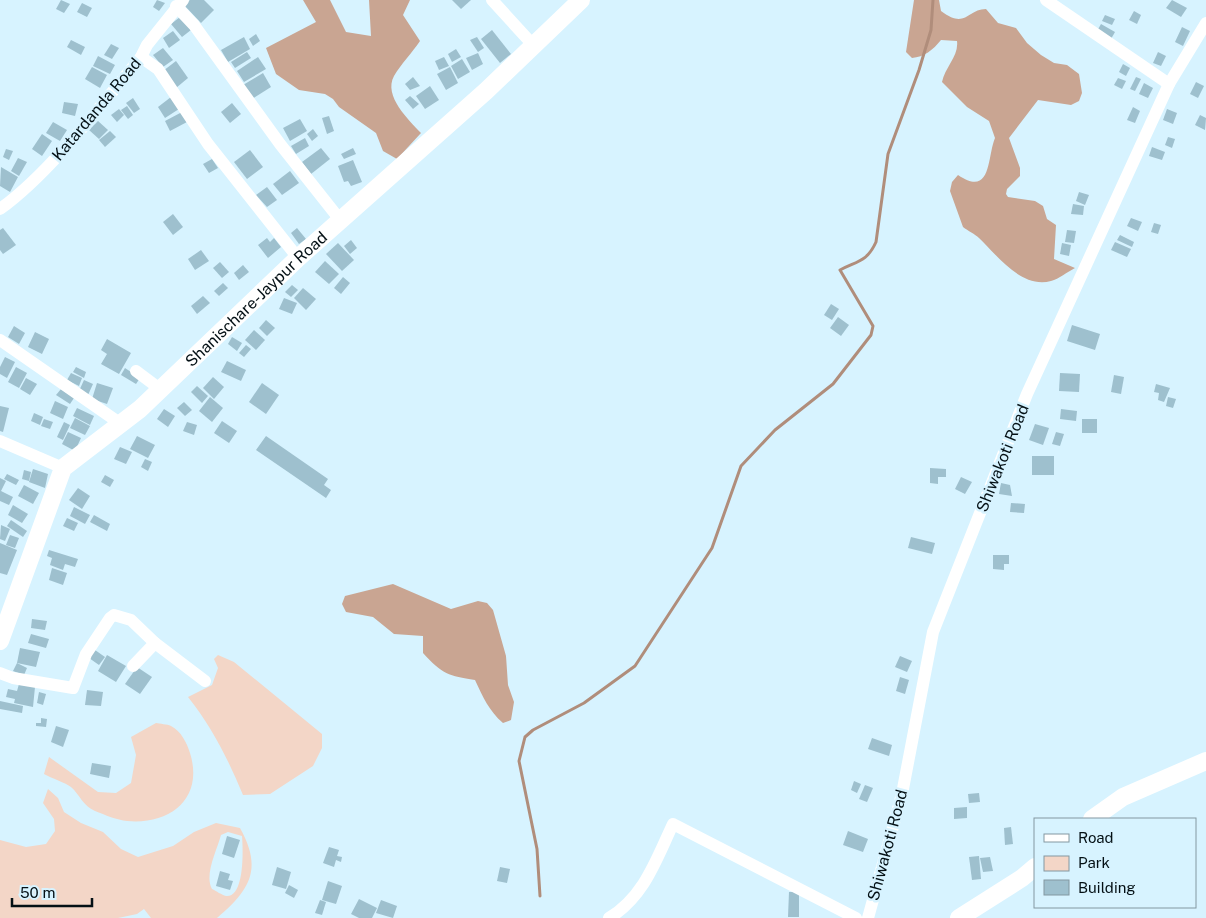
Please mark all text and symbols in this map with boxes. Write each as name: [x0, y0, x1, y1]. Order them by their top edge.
street label: Katardanda Road: [48, 54, 145, 165]
street label: Shanischare-Jaypur Road: [181, 228, 331, 371]
street label: Shiwakoti Road: [972, 402, 1033, 515]
street label: Shiwakoti Road: [864, 787, 911, 903]
legend: [1034, 818, 1196, 908]
text: Road: [1078, 829, 1114, 846]
text: Park: [1078, 854, 1110, 871]
scale bar: [12, 876, 92, 908]
text: Building: [1078, 879, 1136, 896]
text: 50 m: [20, 884, 55, 901]

